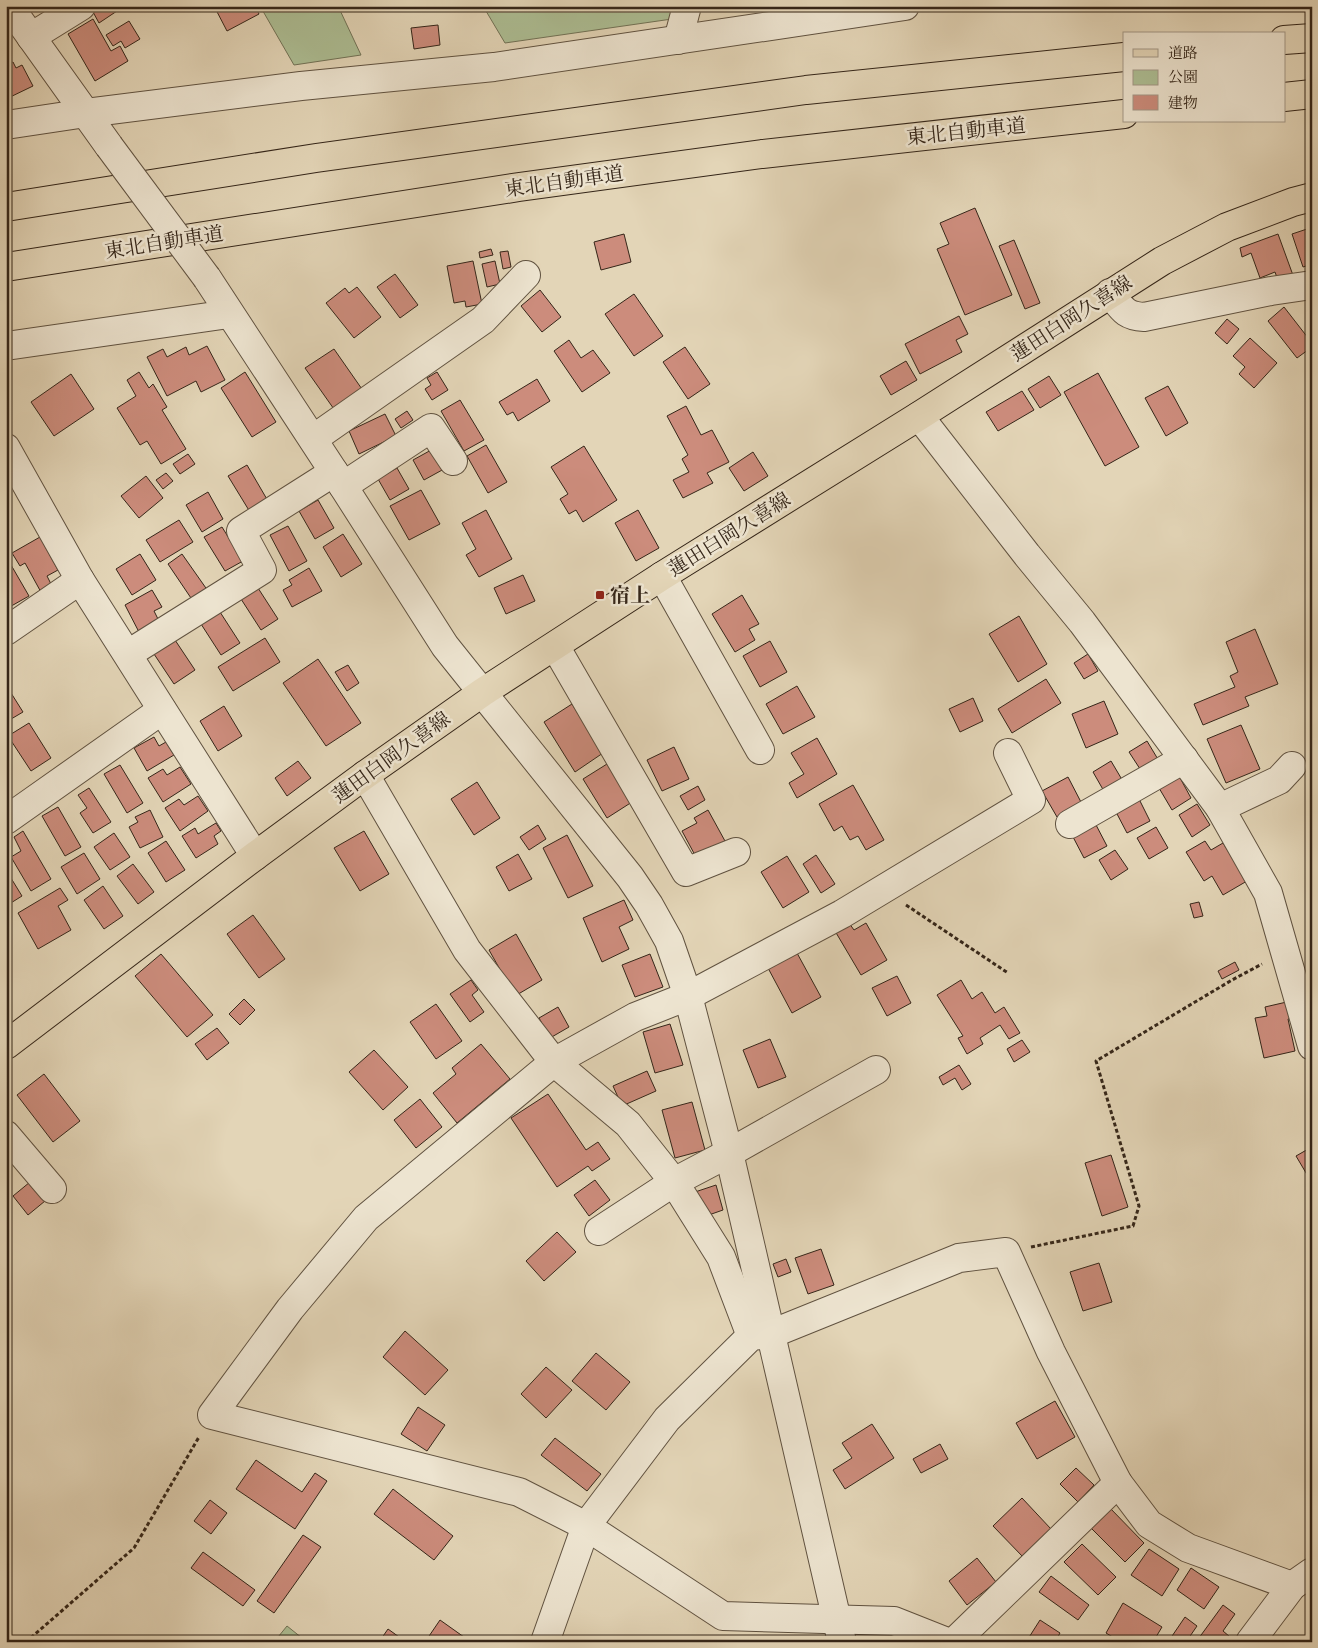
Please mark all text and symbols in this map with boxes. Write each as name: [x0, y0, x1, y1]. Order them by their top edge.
legend: [1123, 32, 1286, 122]
text: 道路: [1168, 45, 1198, 62]
text: 公園: [1168, 69, 1198, 86]
text: 建物: [1168, 95, 1198, 112]
street label: 東北自動車道: [905, 115, 1027, 149]
street label: 東北自動車道: [503, 163, 625, 201]
street label: 東北自動車道: [103, 223, 225, 263]
street label: 蓮田白岡久喜線: [1007, 271, 1136, 366]
street label: 蓮田白岡久喜線: [664, 488, 795, 581]
place label: 宿上: [610, 584, 650, 607]
marker: 宿上: [594, 589, 606, 601]
street label: 蓮田白岡久喜線: [328, 708, 455, 808]

